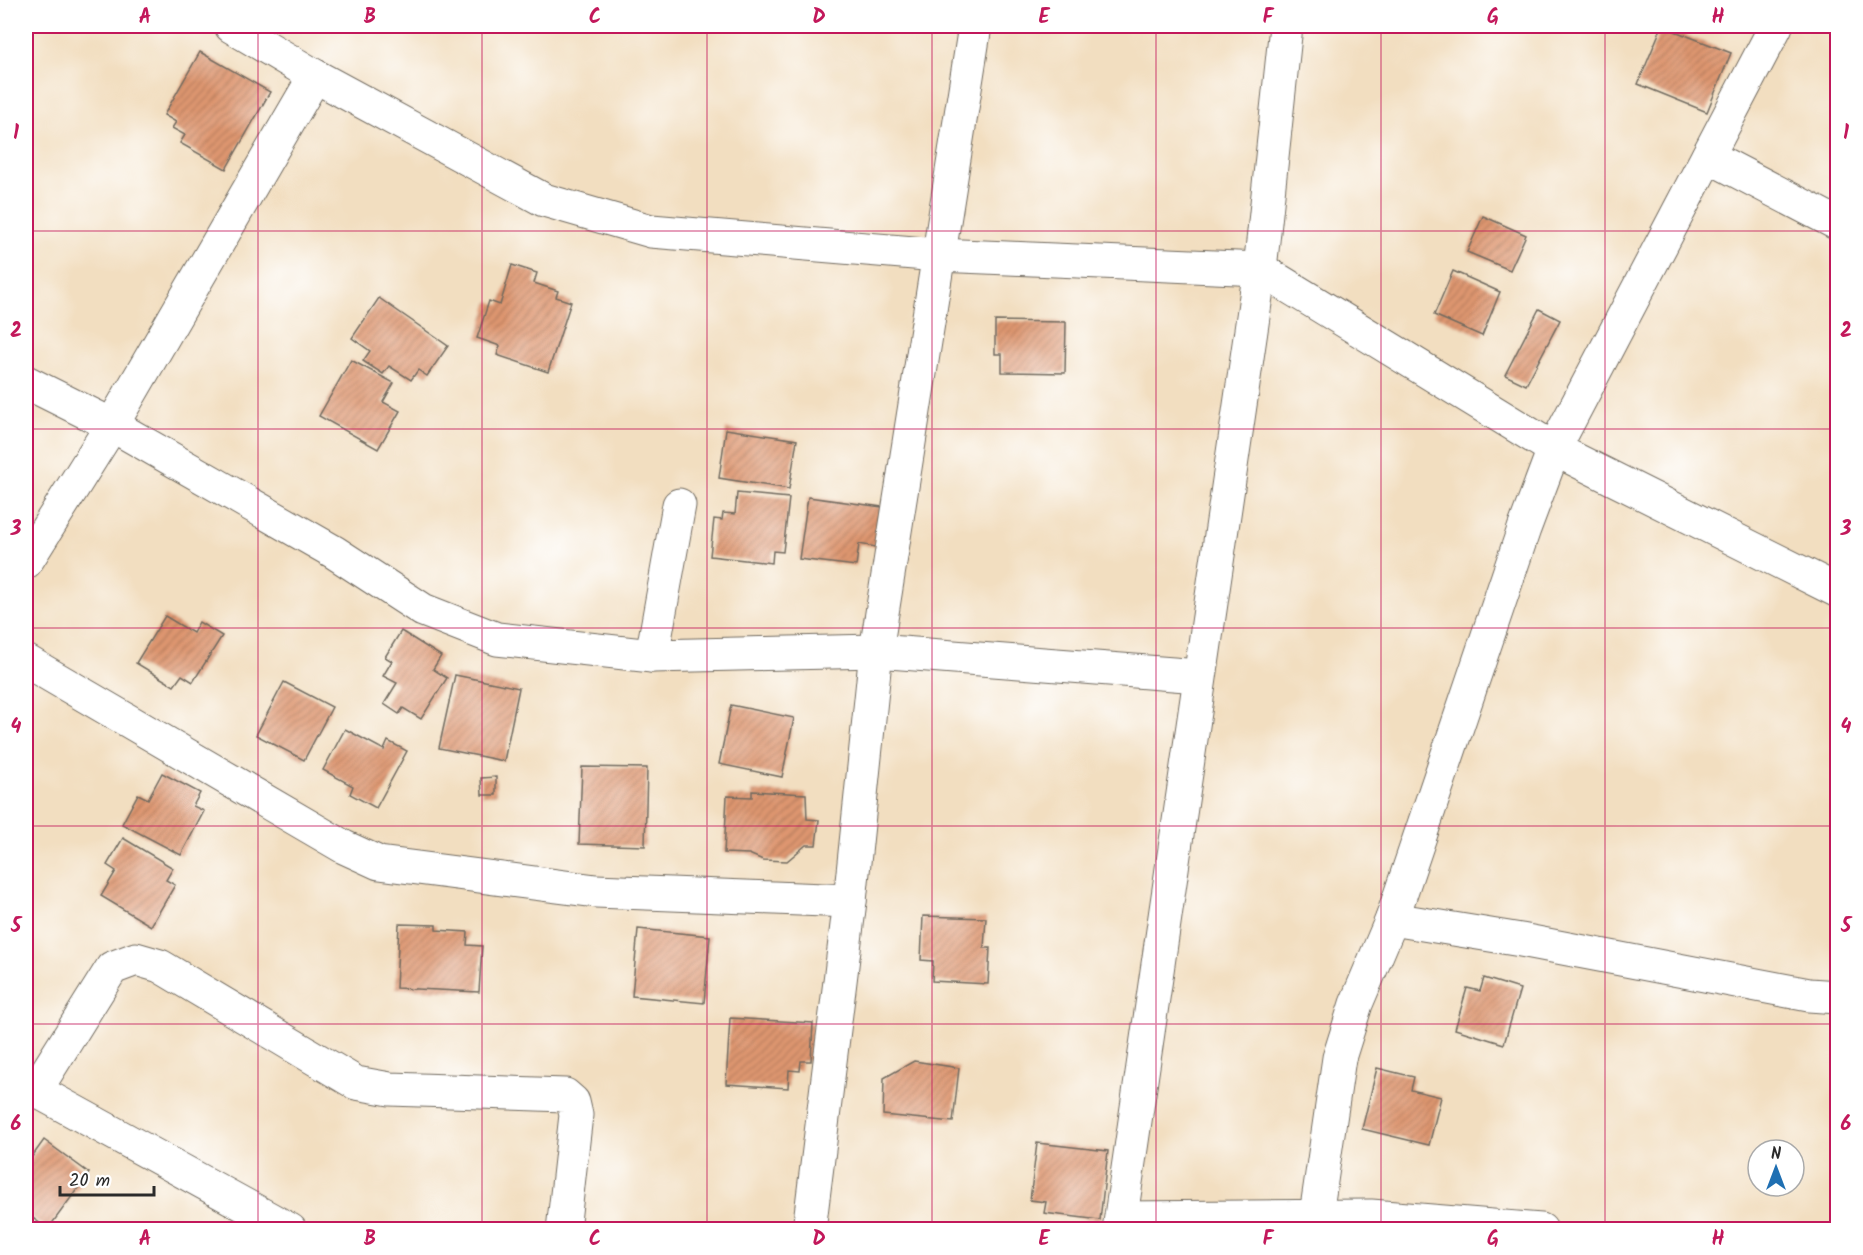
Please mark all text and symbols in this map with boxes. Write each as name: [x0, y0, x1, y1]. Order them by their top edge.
text: A: [139, 2, 151, 34]
text: B: [364, 2, 376, 34]
text: C: [589, 2, 601, 34]
text: D: [812, 2, 826, 34]
text: E: [1038, 2, 1050, 34]
text: F: [1263, 2, 1275, 34]
text: G: [1487, 2, 1499, 34]
text: H: [1711, 2, 1725, 34]
text: 1: [13, 118, 19, 150]
text: 1: [1843, 118, 1849, 150]
text: 2: [10, 316, 22, 348]
text: 2: [1840, 316, 1852, 348]
text: 3: [10, 514, 22, 546]
text: 3: [1840, 514, 1852, 546]
text: 4: [11, 712, 22, 744]
text: 4: [1841, 712, 1852, 744]
text: 5: [10, 911, 23, 943]
text: 5: [1840, 911, 1853, 943]
text: 6: [11, 1109, 22, 1141]
text: 6: [1841, 1109, 1852, 1141]
north arrow: [1746, 1138, 1806, 1198]
text: N: [1771, 1142, 1781, 1167]
scale bar: [60, 1159, 154, 1197]
text: 20 m: [69, 1167, 110, 1196]
text: A: [139, 1224, 151, 1255]
text: B: [364, 1224, 376, 1255]
text: C: [589, 1224, 601, 1255]
text: D: [812, 1224, 826, 1255]
text: E: [1038, 1224, 1050, 1255]
text: F: [1263, 1224, 1275, 1255]
text: G: [1487, 1224, 1499, 1255]
text: H: [1711, 1224, 1725, 1255]

